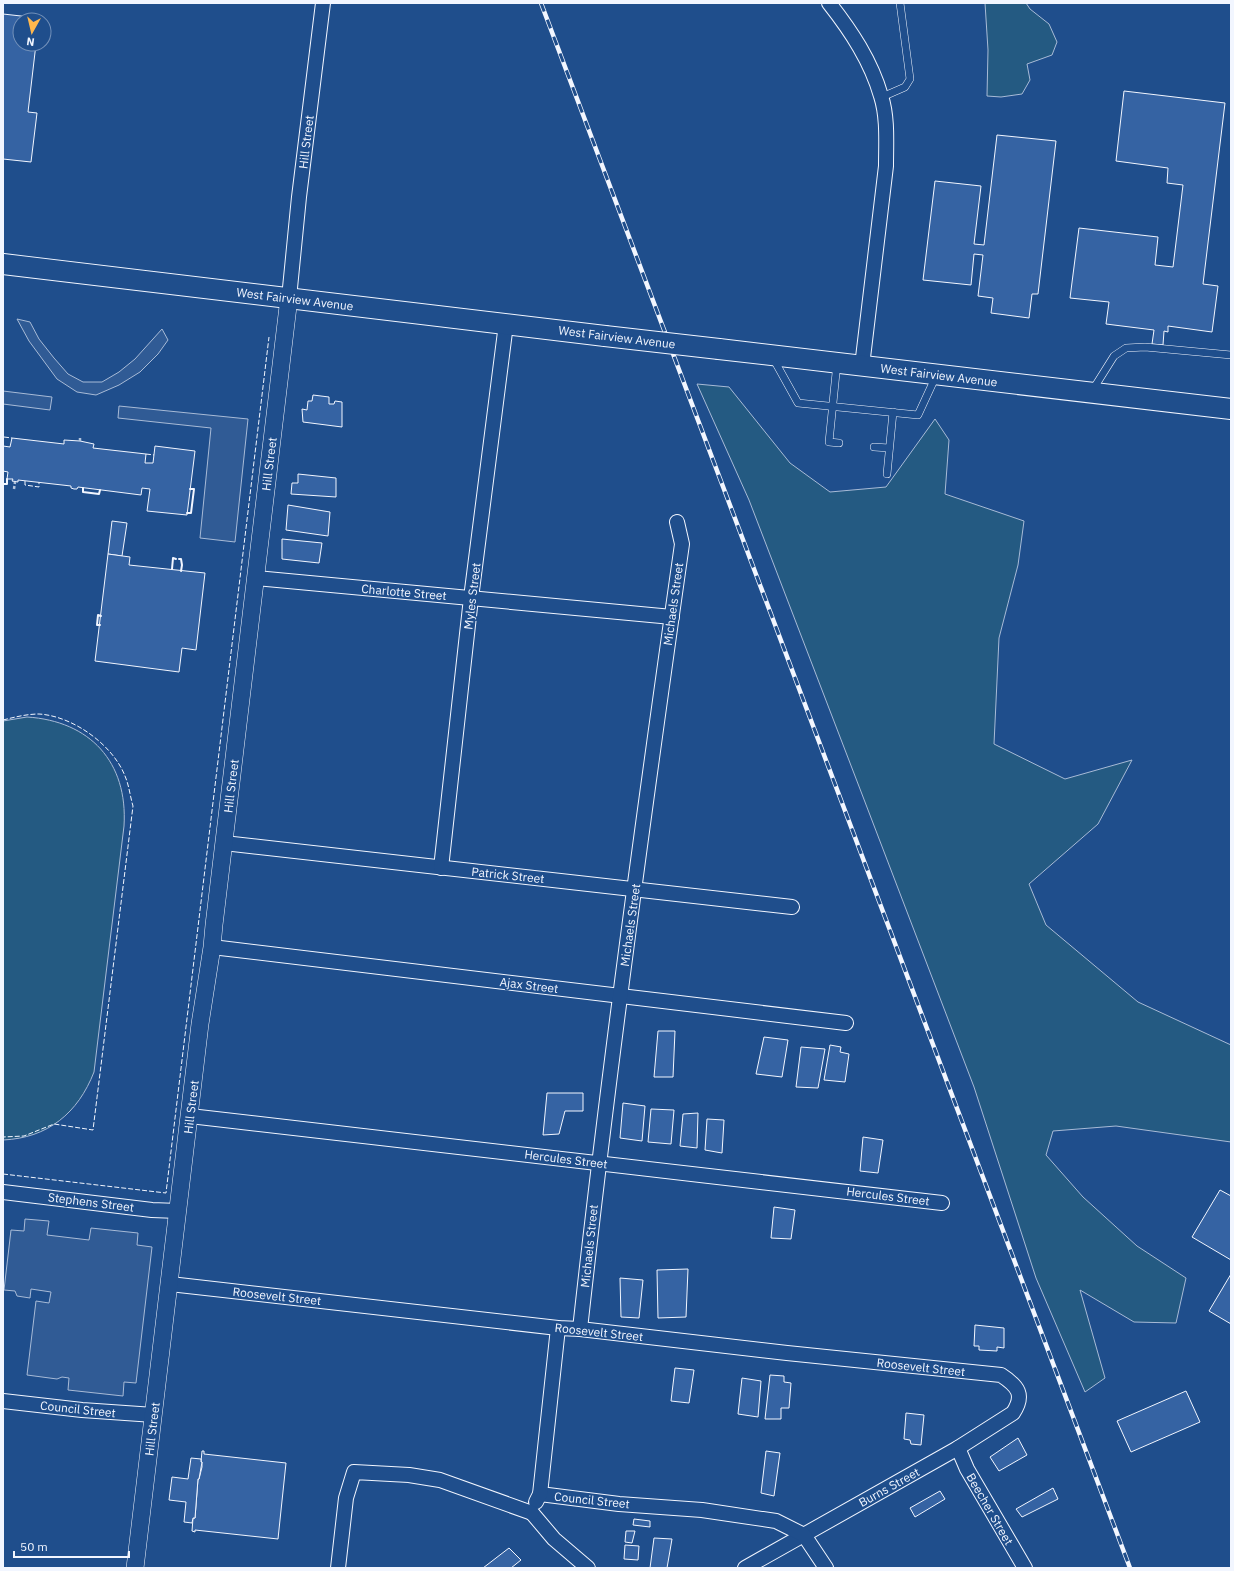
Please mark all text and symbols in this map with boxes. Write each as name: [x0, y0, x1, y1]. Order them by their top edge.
north arrow: [12, 12, 52, 52]
text: N: [26, 34, 36, 49]
street label: Hill Street: [295, 114, 317, 170]
street label: West Fairview Avenue: [236, 284, 355, 314]
street label: West Fairview Avenue: [558, 322, 677, 352]
street label: West Fairview Avenue: [880, 360, 999, 390]
street label: Hill Street: [258, 436, 280, 492]
street label: Myles Street: [460, 562, 484, 630]
street label: Michaels Street: [660, 562, 686, 646]
street label: Charlotte Street: [361, 581, 447, 603]
street label: Hill Street: [220, 758, 242, 814]
street label: Patrick Street: [471, 864, 545, 886]
street label: Michaels Street: [617, 883, 643, 967]
street label: Ajax Street: [499, 974, 559, 996]
street label: Hill Street: [180, 1079, 202, 1135]
street label: Hercules Street: [524, 1146, 608, 1172]
street label: Hercules Street: [846, 1183, 930, 1209]
street label: Stephens Street: [47, 1189, 135, 1215]
street label: Michaels Street: [577, 1204, 601, 1288]
street label: Roosevelt Street: [232, 1284, 322, 1308]
street label: Roosevelt Street: [554, 1320, 644, 1344]
street label: Roosevelt Street: [876, 1355, 966, 1379]
street label: Council Street: [39, 1398, 117, 1420]
street label: Hill Street: [141, 1401, 163, 1457]
street label: Burns Street: [856, 1464, 922, 1510]
street label: Beecher Street: [963, 1470, 1017, 1548]
street label: Council Street: [553, 1489, 631, 1511]
scale bar: [14, 1533, 129, 1559]
text: 50 m: [20, 1539, 48, 1554]

